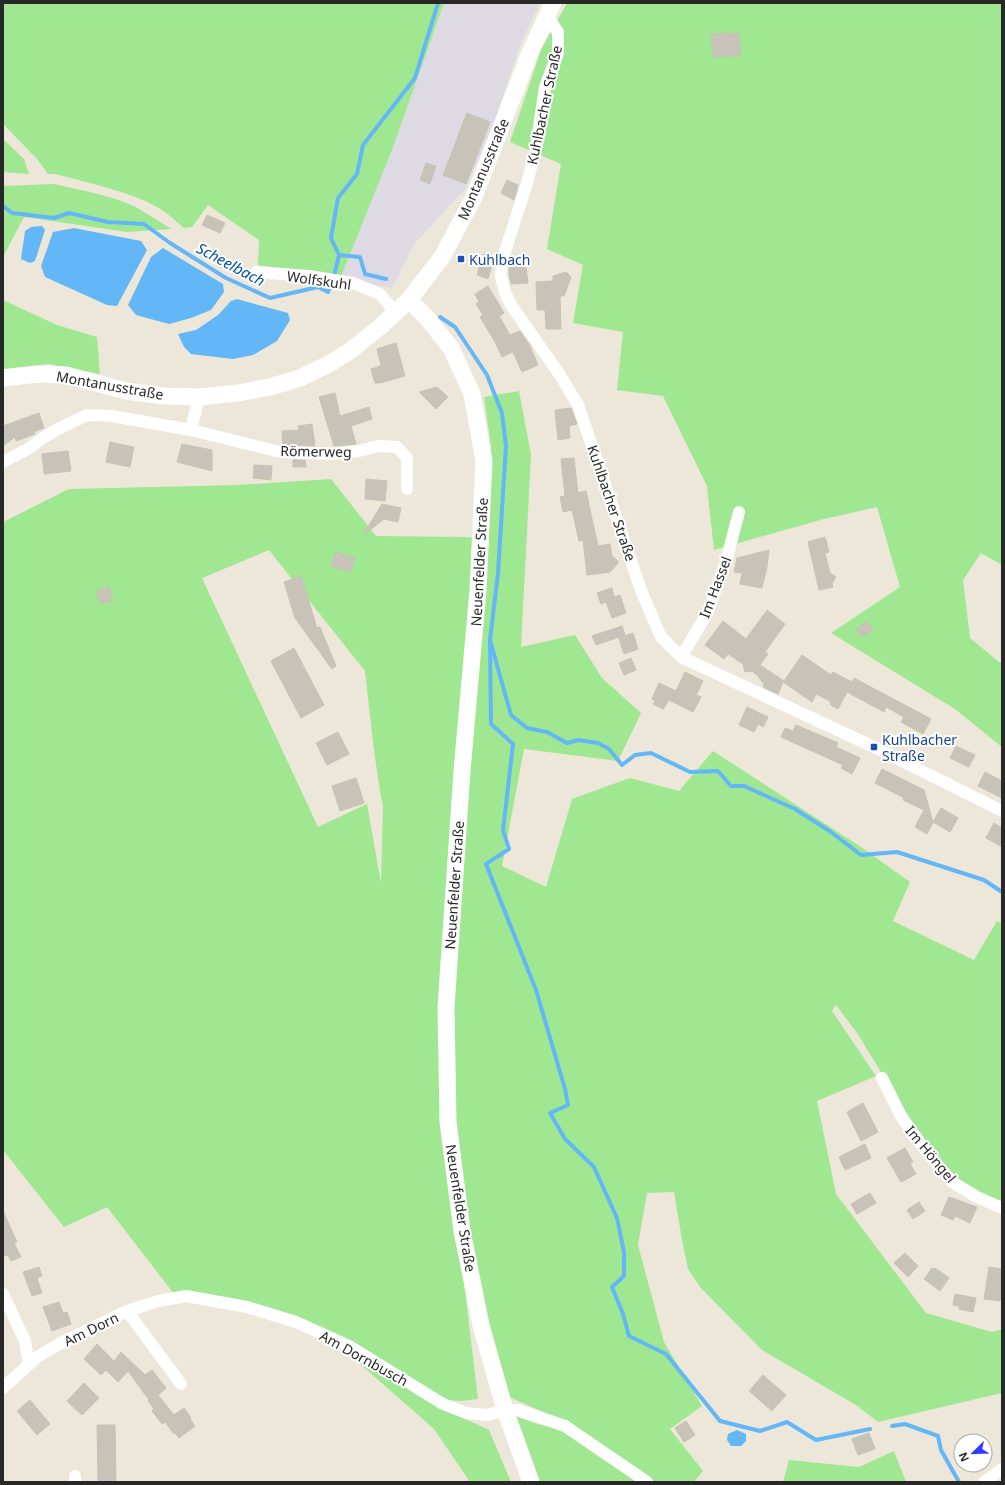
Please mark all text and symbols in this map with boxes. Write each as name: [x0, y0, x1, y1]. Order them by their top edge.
street label: Kuhlbacher Straße: [522, 43, 566, 166]
street label: Montanusstraße: [453, 115, 513, 223]
water label: Scheelbach: [193, 238, 269, 290]
place label: Kuhlbach: [469, 250, 530, 269]
marker: Kuhlbach: [456, 254, 466, 264]
street label: Wolfskuhl: [286, 266, 352, 294]
street label: Montanusstraße: [55, 366, 165, 404]
street label: Römerweg: [280, 441, 352, 461]
street label: Kuhlbacher Straße: [583, 442, 641, 564]
street label: Neuenfelder Straße: [466, 497, 492, 627]
street label: Im Hassel: [695, 553, 735, 621]
place label: Kuhlbacher Straße: [882, 730, 957, 765]
marker: Kuhlbacher Straße: [869, 742, 879, 752]
street label: Neuenfelder Straße: [440, 820, 468, 950]
street label: Im Höngel: [902, 1121, 960, 1187]
street label: Neuenfelder Straße: [442, 1143, 480, 1273]
street label: Am Dorn: [60, 1308, 122, 1350]
street label: Am Dornbusch: [316, 1326, 412, 1390]
north arrow: [953, 1433, 993, 1473]
text: N: [955, 1450, 972, 1464]

